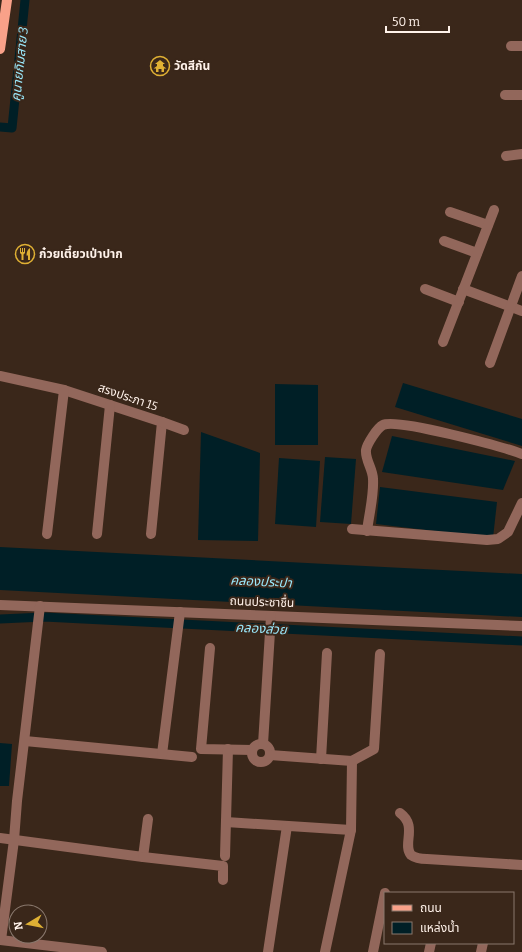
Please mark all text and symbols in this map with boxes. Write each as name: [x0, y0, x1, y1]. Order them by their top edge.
scale bar: [386, 8, 449, 34]
text: 50 m: [392, 15, 421, 29]
water label: คูนายกิมสาย 3: [8, 26, 32, 102]
temple icon: วัดสีกัน: [149, 55, 171, 77]
place label: วัดสีกัน: [174, 59, 210, 73]
restaurant icon: ก๋วยเตี๋ยวเป่าปาก: [14, 243, 36, 265]
place label: ก๋วยเตี๋ยวเป่าปาก: [39, 245, 123, 261]
street label: สรงประภา 15: [96, 380, 160, 414]
water label: คลองประปา: [230, 572, 293, 591]
street label: ถนนประชาชื่น: [230, 592, 295, 610]
water label: คลองส่วย: [235, 620, 288, 637]
legend: [384, 892, 514, 944]
text: ถนน: [420, 901, 442, 915]
north arrow: [8, 904, 48, 944]
text: แหล่งน้ำ: [420, 919, 459, 935]
text: N: [11, 920, 26, 931]

